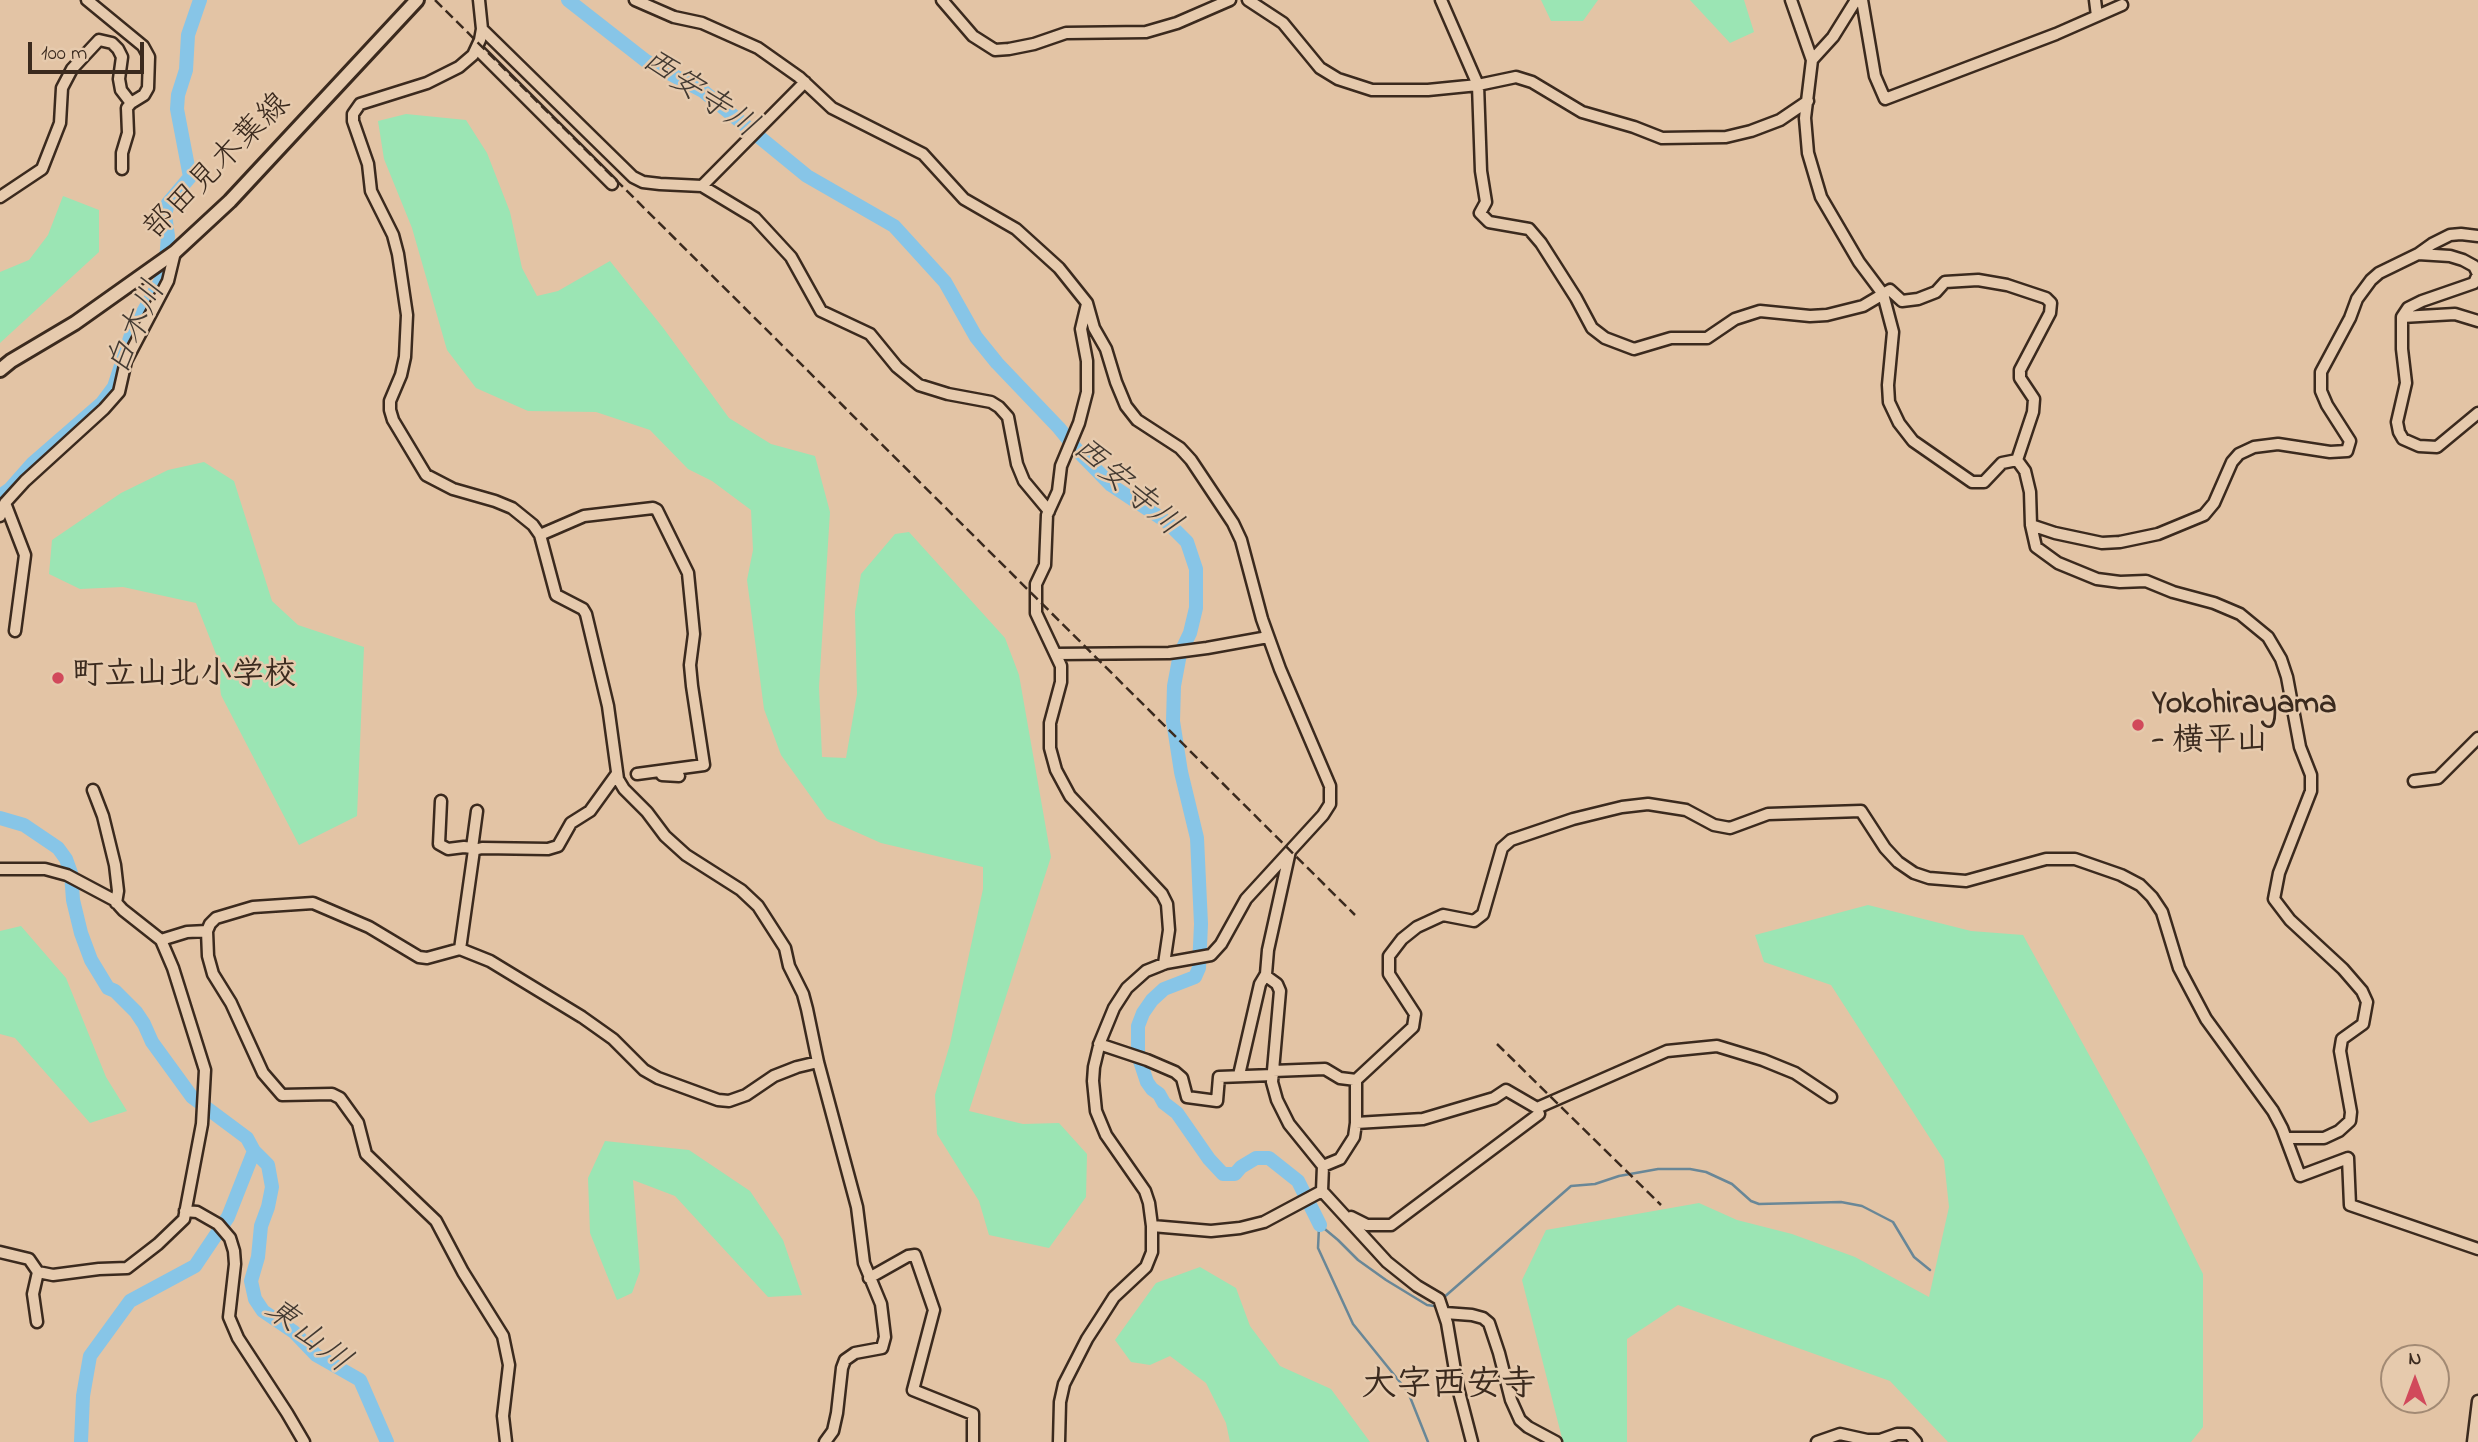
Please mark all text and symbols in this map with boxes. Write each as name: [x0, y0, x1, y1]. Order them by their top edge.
scale bar: [32, 28, 147, 72]
text: 100 m: [41, 39, 87, 69]
water label: 西安寺川: [632, 43, 764, 149]
street label: 部田見木葉線: [138, 87, 300, 249]
water label: 白木川: [101, 276, 177, 382]
water label: 西安寺川: [1062, 431, 1188, 547]
place label: 町立山北小学校: [72, 659, 296, 697]
marker: 町立山北小学校: [50, 670, 66, 686]
place label: Yokohirayama - 横平山: [2152, 688, 2336, 763]
marker: Yokohirayama - 横平山: [2130, 717, 2146, 733]
water label: 東山川: [255, 1292, 357, 1384]
north arrow: [2380, 1344, 2450, 1414]
text: N: [2409, 1346, 2421, 1373]
district label: 大字西安寺: [1362, 1367, 1536, 1409]

